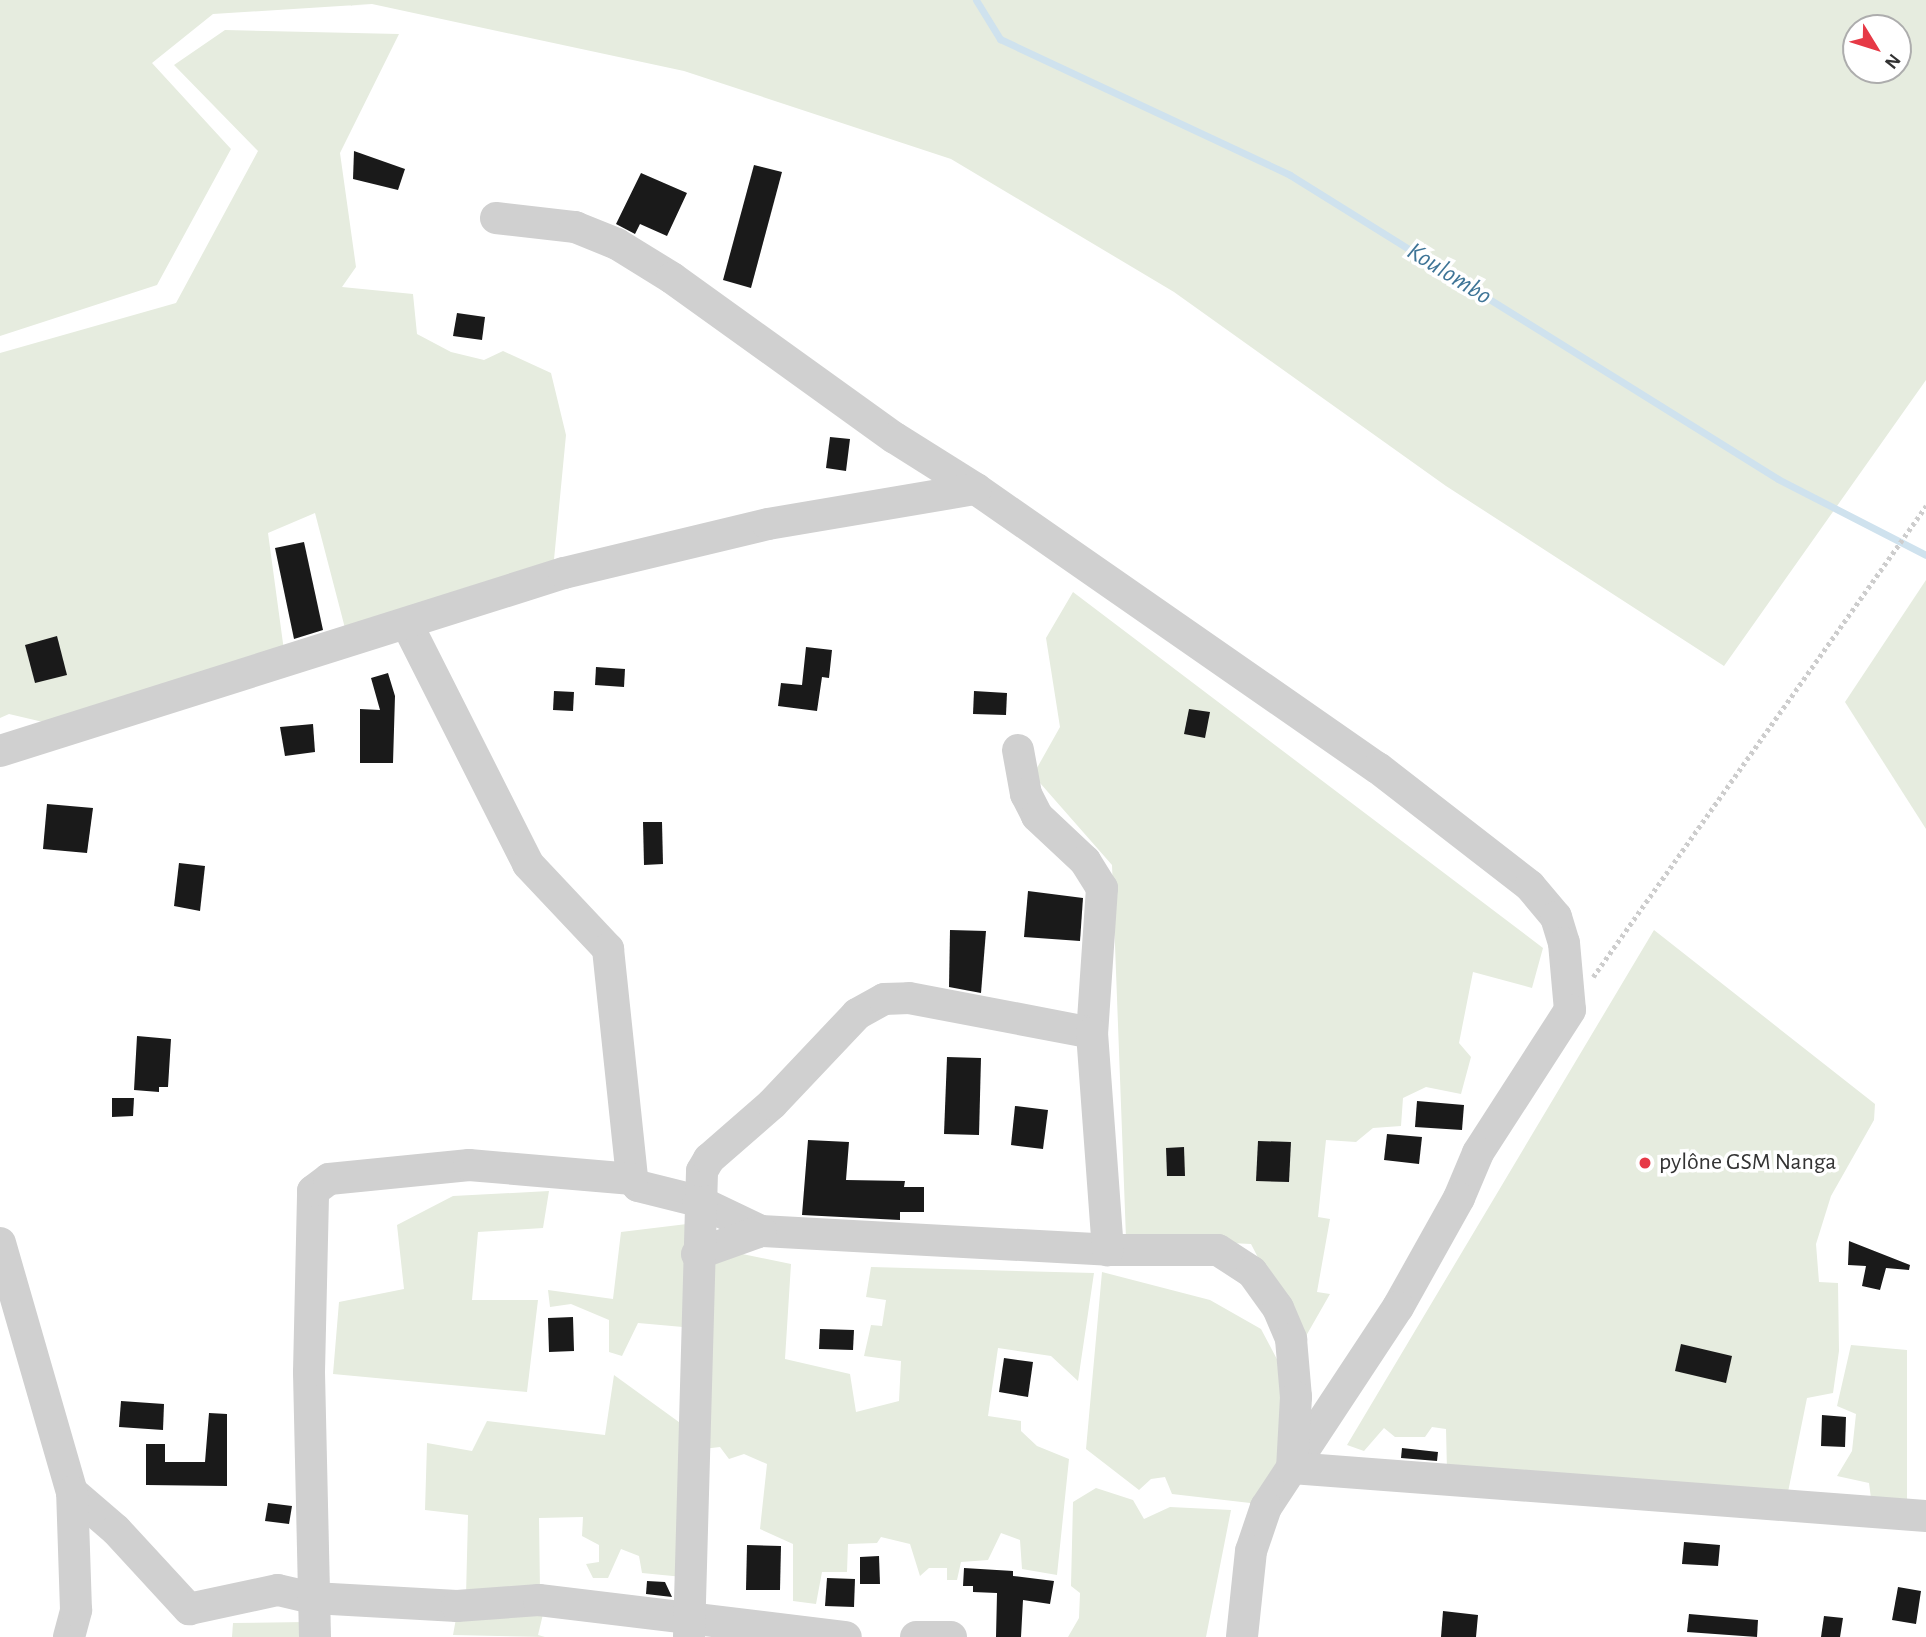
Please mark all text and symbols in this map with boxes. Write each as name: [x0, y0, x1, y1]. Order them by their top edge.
north arrow: [1842, 14, 1912, 84]
text: N: [1881, 50, 1904, 72]
water label: Koulombo: [1401, 236, 1497, 312]
place label: pylône GSM Nanga: [1659, 1149, 1836, 1177]
marker: pylône GSM Nanga: [1637, 1155, 1653, 1171]

